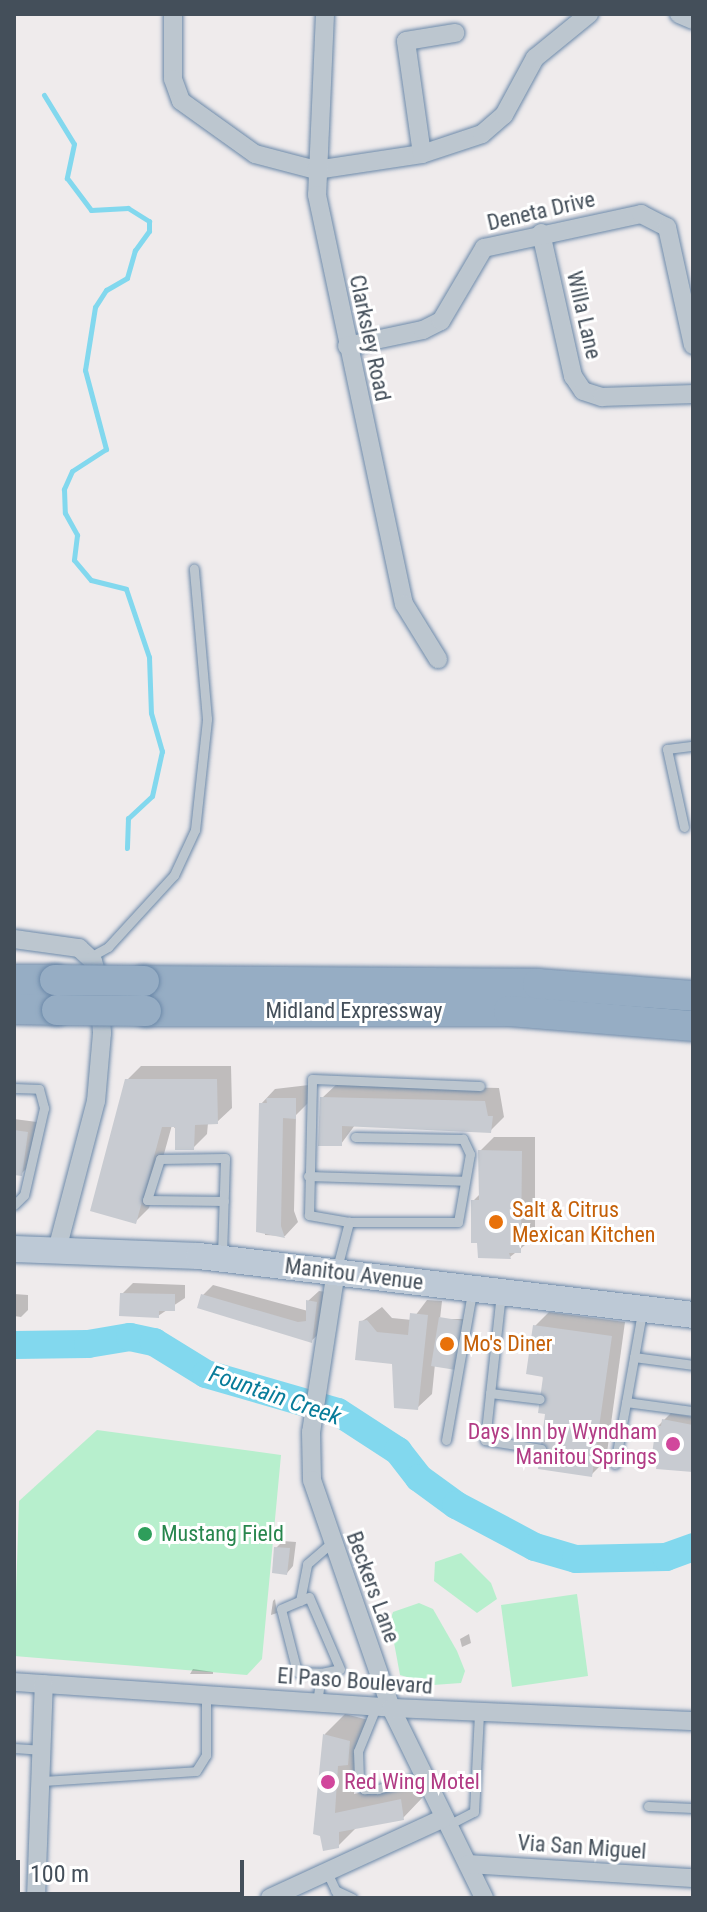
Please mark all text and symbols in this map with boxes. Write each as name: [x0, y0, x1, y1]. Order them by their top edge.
street label: Deneta Drive: [485, 186, 597, 236]
street label: Willa Lane: [561, 268, 607, 362]
street label: Clarksley Road: [344, 272, 396, 404]
street label: Midland Expressway: [266, 998, 442, 1024]
place label: Salt & Citrus Mexican Kitchen: [512, 1196, 655, 1248]
marker: Salt & Citrus Mexican Kitchen: [487, 1213, 505, 1231]
street label: Manitou Avenue: [283, 1252, 425, 1296]
place label: Mo's Diner: [463, 1331, 553, 1357]
marker: Mo's Diner: [438, 1335, 456, 1353]
water label: Fountain Creek: [205, 1360, 345, 1432]
place label: Days Inn by Wyndham Manitou Springs: [468, 1418, 657, 1470]
marker: Days Inn by Wyndham Manitou Springs: [664, 1435, 682, 1453]
place label: Mustang Field: [161, 1521, 284, 1547]
marker: Mustang Field: [136, 1525, 154, 1543]
street label: Beckers Lane: [341, 1528, 405, 1646]
street label: El Paso Boulevard: [276, 1662, 434, 1700]
place label: Red Wing Motel: [344, 1769, 480, 1795]
marker: Red Wing Motel: [319, 1773, 337, 1791]
street label: Via San Miguel: [517, 1829, 647, 1865]
scale bar: [20, 1844, 248, 1894]
text: 100 m: [30, 1860, 89, 1888]

